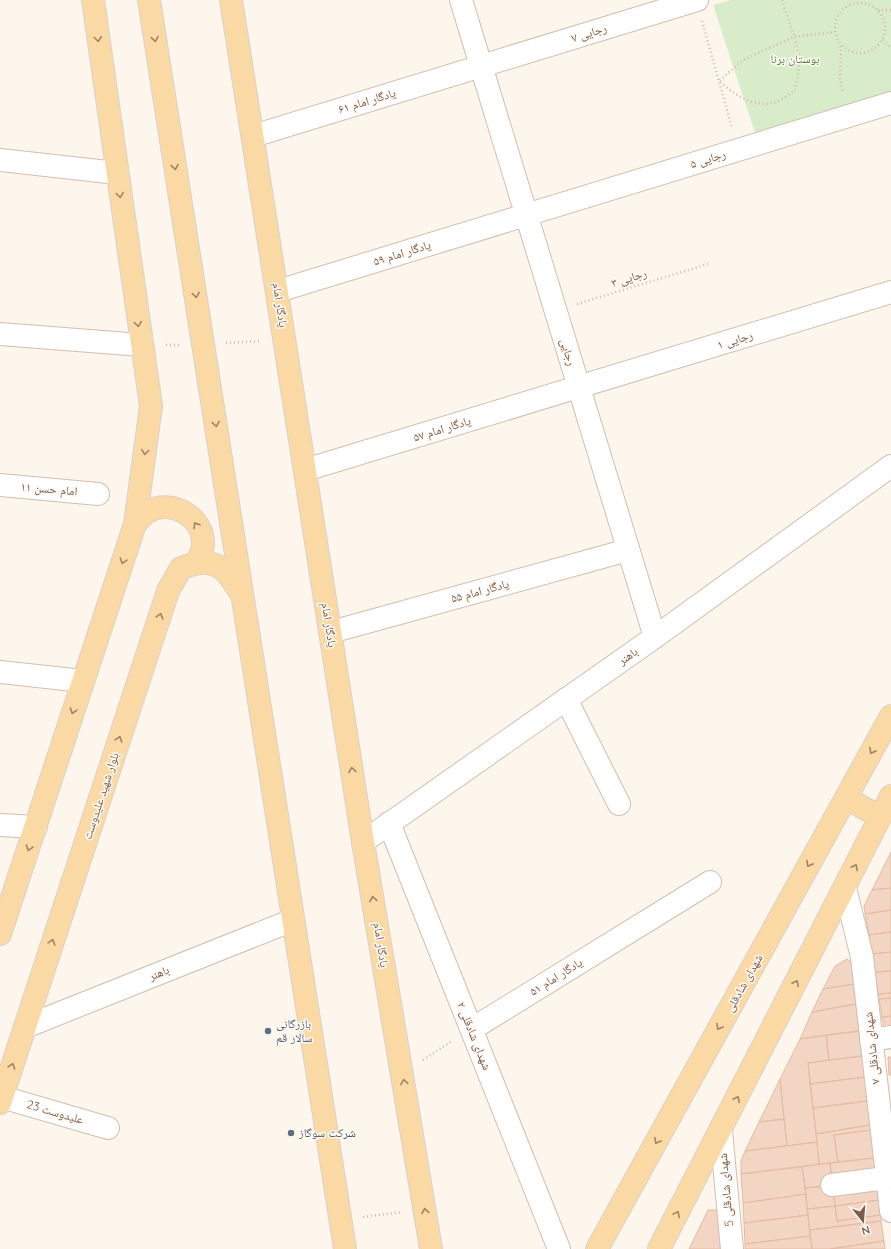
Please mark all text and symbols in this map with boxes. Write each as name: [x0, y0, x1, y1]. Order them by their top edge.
street label: رجایی ۷: [569, 20, 609, 45]
one-way arrow: [150, 35, 159, 42]
one-way arrow: [93, 36, 102, 42]
park label: بوستان برنا: [771, 51, 819, 66]
street label: یادگار امام ۶۱: [336, 85, 398, 117]
street label: رجایی ۵: [688, 146, 728, 171]
one-way arrow: [171, 164, 179, 170]
one-way arrow: [115, 192, 124, 198]
street label: یادگار امام ۵۹: [371, 237, 433, 269]
street label: رجایی ۳: [609, 265, 649, 290]
street label: یادگار امام: [269, 281, 291, 329]
one-way arrow: [191, 292, 200, 298]
one-way arrow: [133, 321, 142, 327]
street label: رجایی ۱: [715, 327, 755, 352]
street label: رجایی: [557, 336, 580, 368]
street label: یادگار امام ۵۷: [411, 413, 473, 445]
one-way arrow: [211, 421, 220, 427]
one-way arrow: [141, 449, 150, 455]
street label: امام حسن ۱۱: [20, 479, 78, 499]
one-way arrow: [194, 522, 201, 529]
one-way arrow: [119, 557, 128, 564]
street label: یادگار امام ۵۵: [449, 576, 511, 606]
street label: یادگار امام: [318, 601, 340, 649]
one-way arrow: [155, 612, 164, 619]
street label: باهنر: [614, 643, 641, 669]
one-way arrow: [69, 707, 78, 714]
one-way arrow: [115, 736, 123, 743]
one-way arrow: [870, 746, 877, 754]
street label: بلوار شهید علیدوست: [79, 750, 122, 841]
one-way arrow: [348, 767, 357, 774]
one-way arrow: [25, 844, 34, 851]
one-way arrow: [807, 860, 814, 868]
one-way arrow: [850, 864, 858, 872]
one-way arrow: [369, 896, 378, 902]
street label: یادگار امام: [370, 921, 392, 969]
one-way arrow: [48, 939, 56, 946]
street label: شهدای شادقلی: [722, 951, 766, 1014]
street label: یادگار امام ۵۱: [527, 954, 586, 1000]
street label: باهنر: [145, 962, 171, 984]
one-way arrow: [791, 980, 799, 987]
street label: شهدای شادقلی ۲: [454, 999, 495, 1072]
street label: شهدای شادقلی ۷: [860, 1011, 883, 1085]
place label: بازرگانی سالار قم: [276, 1016, 313, 1046]
one-way arrow: [717, 1023, 724, 1030]
marker: بازرگانی سالار قم: [263, 1026, 273, 1036]
one-way arrow: [7, 1063, 16, 1070]
one-way arrow: [400, 1079, 408, 1085]
street label: علیدوست 23: [25, 1096, 85, 1127]
one-way arrow: [732, 1096, 740, 1103]
place label: شرکت سوگاز: [298, 1125, 356, 1140]
marker: شرکت سوگاز: [286, 1128, 296, 1138]
one-way arrow: [654, 1137, 661, 1144]
street label: شهدای شادقلی 5: [715, 1153, 736, 1227]
north arrow: [843, 1201, 883, 1241]
one-way arrow: [421, 1207, 429, 1214]
one-way arrow: [672, 1211, 680, 1219]
text: N: [860, 1223, 872, 1238]

